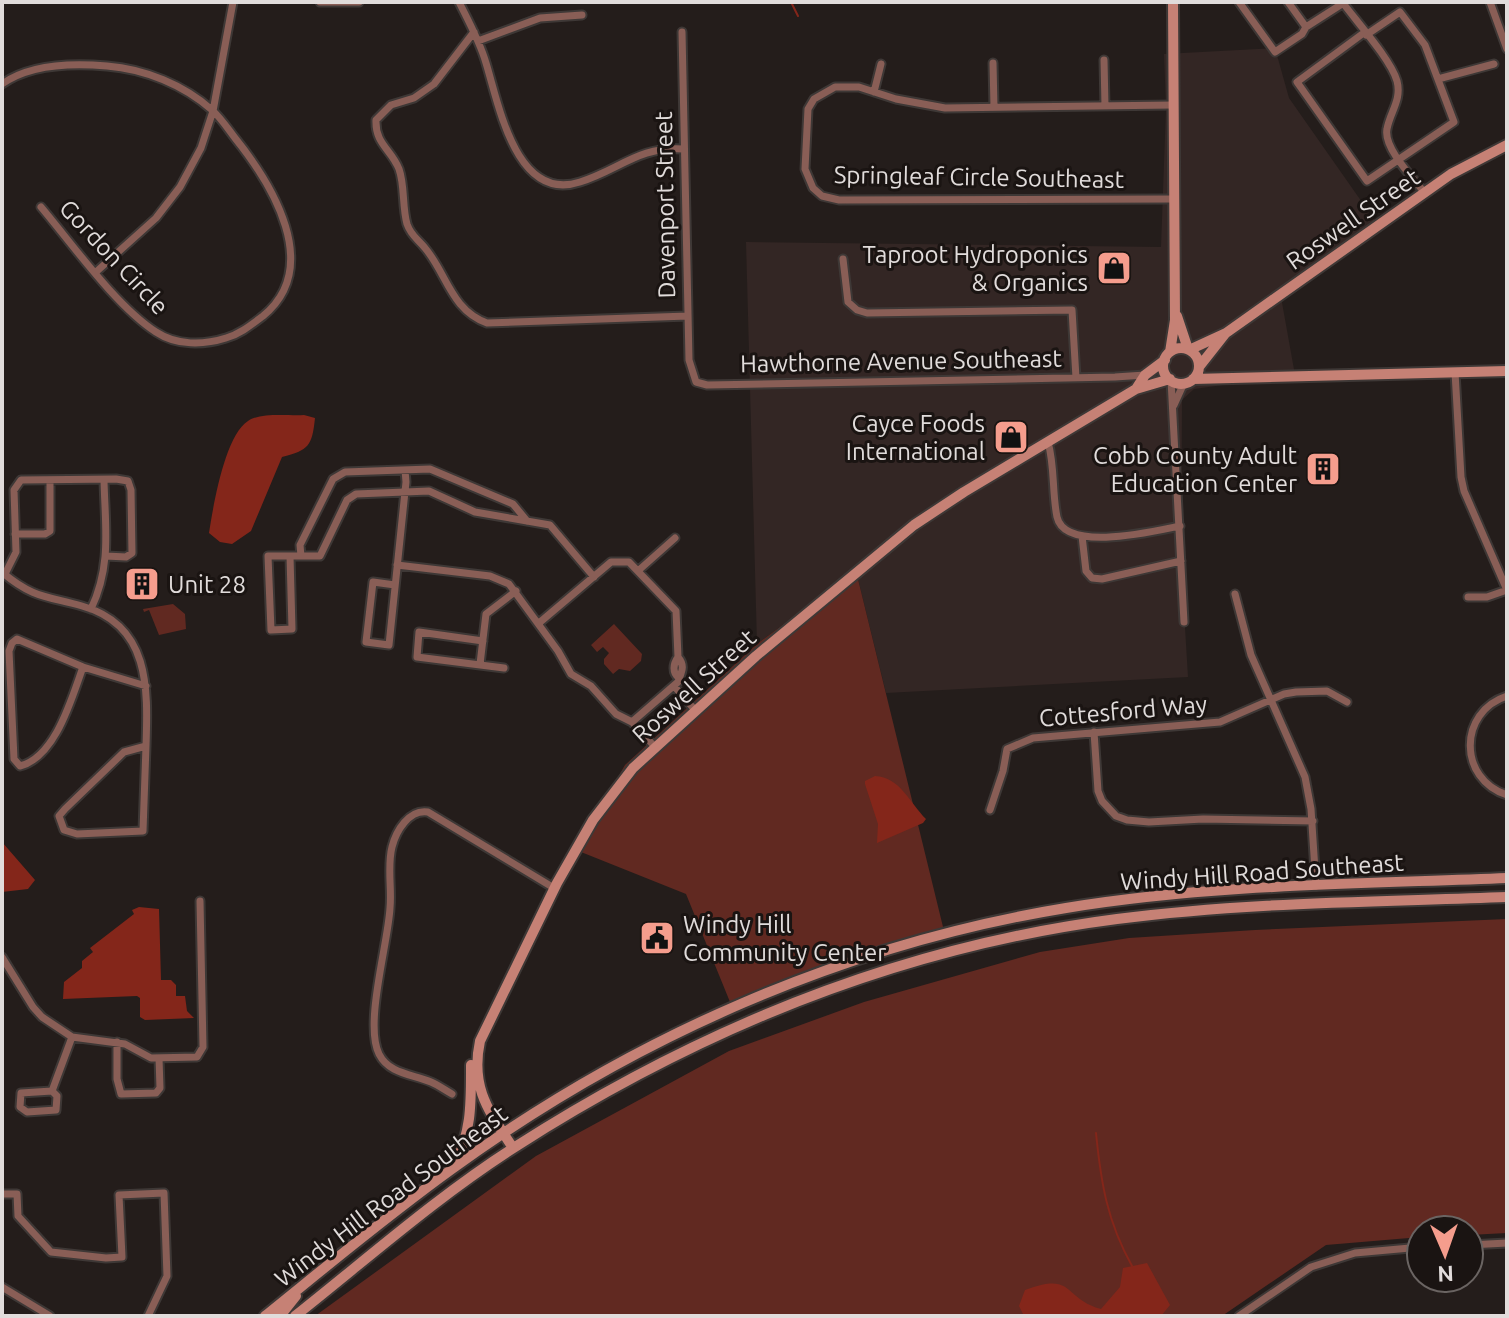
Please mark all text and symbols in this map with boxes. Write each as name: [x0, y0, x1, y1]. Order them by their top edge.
street label: Davenport Street: [650, 111, 680, 299]
street label: Springleaf Circle Southeast: [834, 161, 1125, 193]
street label: Roswell Street: [1281, 163, 1425, 275]
street label: Gordon Circle: [54, 194, 174, 320]
place label: Taproot Hydroponics & Organics: [863, 241, 1088, 296]
shop icon: Taproot Hydroponics & Organics: [1095, 249, 1133, 287]
street label: Hawthorne Avenue Southeast: [740, 345, 1063, 377]
place label: Cayce Foods International: [846, 410, 985, 465]
shop icon: Cayce Foods International: [992, 418, 1030, 456]
place label: Cobb County Adult Education Center: [1093, 442, 1298, 497]
building icon: Cobb County Adult Education Center: [1304, 450, 1342, 488]
building icon: Unit 28: [123, 565, 161, 603]
place label: Unit 28: [168, 571, 246, 598]
street label: Roswell Street: [627, 623, 762, 748]
street label: Cottesford Way: [1038, 690, 1209, 732]
street label: Windy Hill Road Southeast: [1120, 849, 1405, 895]
place label: Windy Hill Community Center: [683, 911, 886, 966]
public building icon: Windy Hill Community Center: [638, 919, 676, 957]
street label: Windy Hill Road Southeast: [270, 1100, 513, 1292]
north arrow: [1405, 1214, 1485, 1294]
text: N: [1437, 1262, 1454, 1287]

